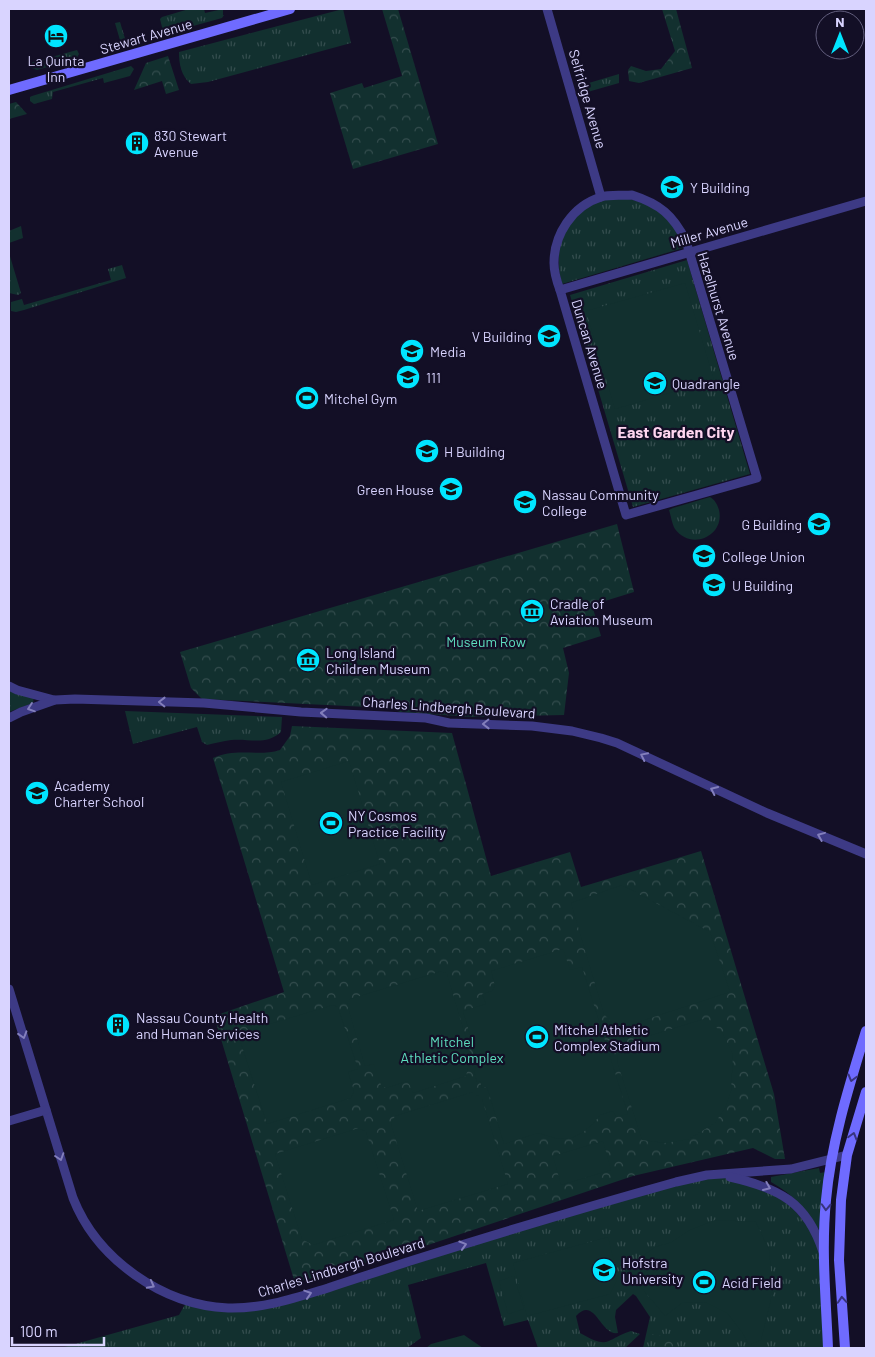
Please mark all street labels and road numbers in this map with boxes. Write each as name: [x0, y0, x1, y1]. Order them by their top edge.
street label: Stewart Avenue: [98, 15, 194, 57]
street label: Selfridge Avenue: [566, 47, 610, 151]
street label: Miller Avenue: [668, 213, 750, 251]
street label: Hazelhurst Avenue: [694, 250, 744, 362]
street label: Duncan Avenue: [568, 297, 612, 391]
street label: Charles Lindbergh Boulevard: [362, 692, 536, 722]
street label: Charles Lindbergh Boulevard: [256, 1234, 426, 1300]

